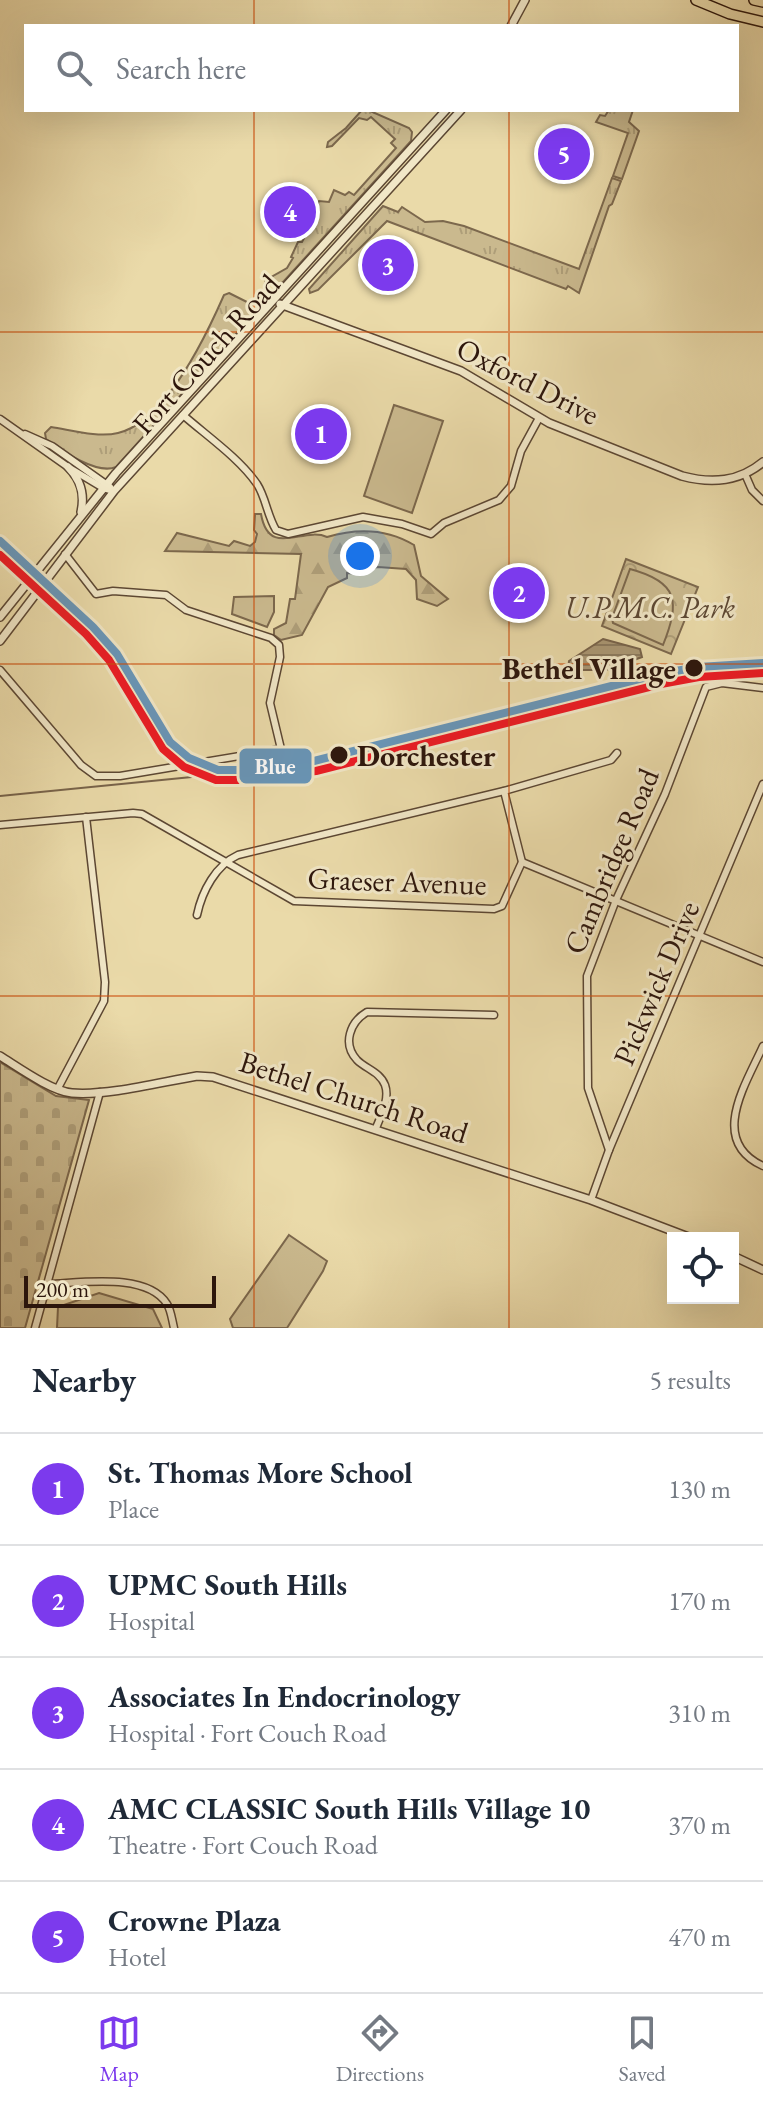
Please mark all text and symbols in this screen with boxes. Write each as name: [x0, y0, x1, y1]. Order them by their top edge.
search box: [24, 24, 739, 112]
icon: search: [52, 46, 96, 90]
text: Search here: [116, 49, 246, 88]
pin: 5: [538, 124, 590, 184]
pin: 4: [264, 182, 316, 242]
pin: 3: [362, 235, 414, 295]
street label: Fort Couch Road: [124, 265, 289, 443]
street label: Oxford Drive: [450, 329, 606, 433]
pin: 1: [295, 404, 347, 464]
your location: [340, 536, 380, 576]
pin: 2: [493, 563, 545, 623]
park label: U.P.M.C. Park: [565, 588, 736, 627]
place label: Bethel Village: [502, 649, 676, 688]
marker: Bethel Village: [683, 657, 705, 679]
place label: Dorchester: [357, 736, 496, 775]
marker: Dorchester: [328, 744, 350, 766]
line badge: Blue: [238, 747, 313, 785]
text: Blue: [254, 752, 296, 781]
street label: Cambridge Road: [554, 761, 668, 960]
street label: Graeser Avenue: [307, 858, 487, 904]
street label: Pickwick Drive: [604, 895, 708, 1071]
street label: Bethel Church Road: [235, 1042, 474, 1153]
map controls: [667, 1232, 739, 1304]
button: locate: [667, 1232, 739, 1304]
scale bar: [24, 1272, 216, 1308]
text: 200 m: [36, 1275, 89, 1304]
text: Nearby: [32, 1358, 136, 1402]
text: 5 results: [650, 1363, 731, 1397]
text: St. Thomas More School: [108, 1453, 413, 1492]
text: 1: [51, 1472, 65, 1506]
text: 130 m: [668, 1472, 731, 1506]
text: Place: [108, 1492, 159, 1526]
text: UPMC South Hills: [108, 1565, 347, 1604]
text: 2: [51, 1584, 65, 1618]
text: 170 m: [668, 1584, 731, 1618]
text: Hospital: [108, 1604, 195, 1638]
text: Associates In Endocrinology: [108, 1677, 460, 1716]
text: 3: [51, 1696, 65, 1730]
text: 310 m: [668, 1696, 731, 1730]
text: Hospital · Fort Couch Road: [108, 1716, 387, 1750]
text: AMC CLASSIC South Hills Village 10: [108, 1789, 590, 1828]
text: 4: [51, 1808, 65, 1842]
text: 370 m: [668, 1808, 731, 1842]
text: Theatre · Fort Couch Road: [108, 1828, 378, 1862]
text: Crowne Plaza: [108, 1901, 281, 1940]
text: 5: [51, 1920, 65, 1954]
text: 470 m: [668, 1920, 731, 1954]
text: Hotel: [108, 1940, 166, 1974]
tab: Map: [97, 2011, 141, 2088]
tab: Directions: [336, 2011, 424, 2088]
tab: Saved: [619, 2011, 666, 2088]

